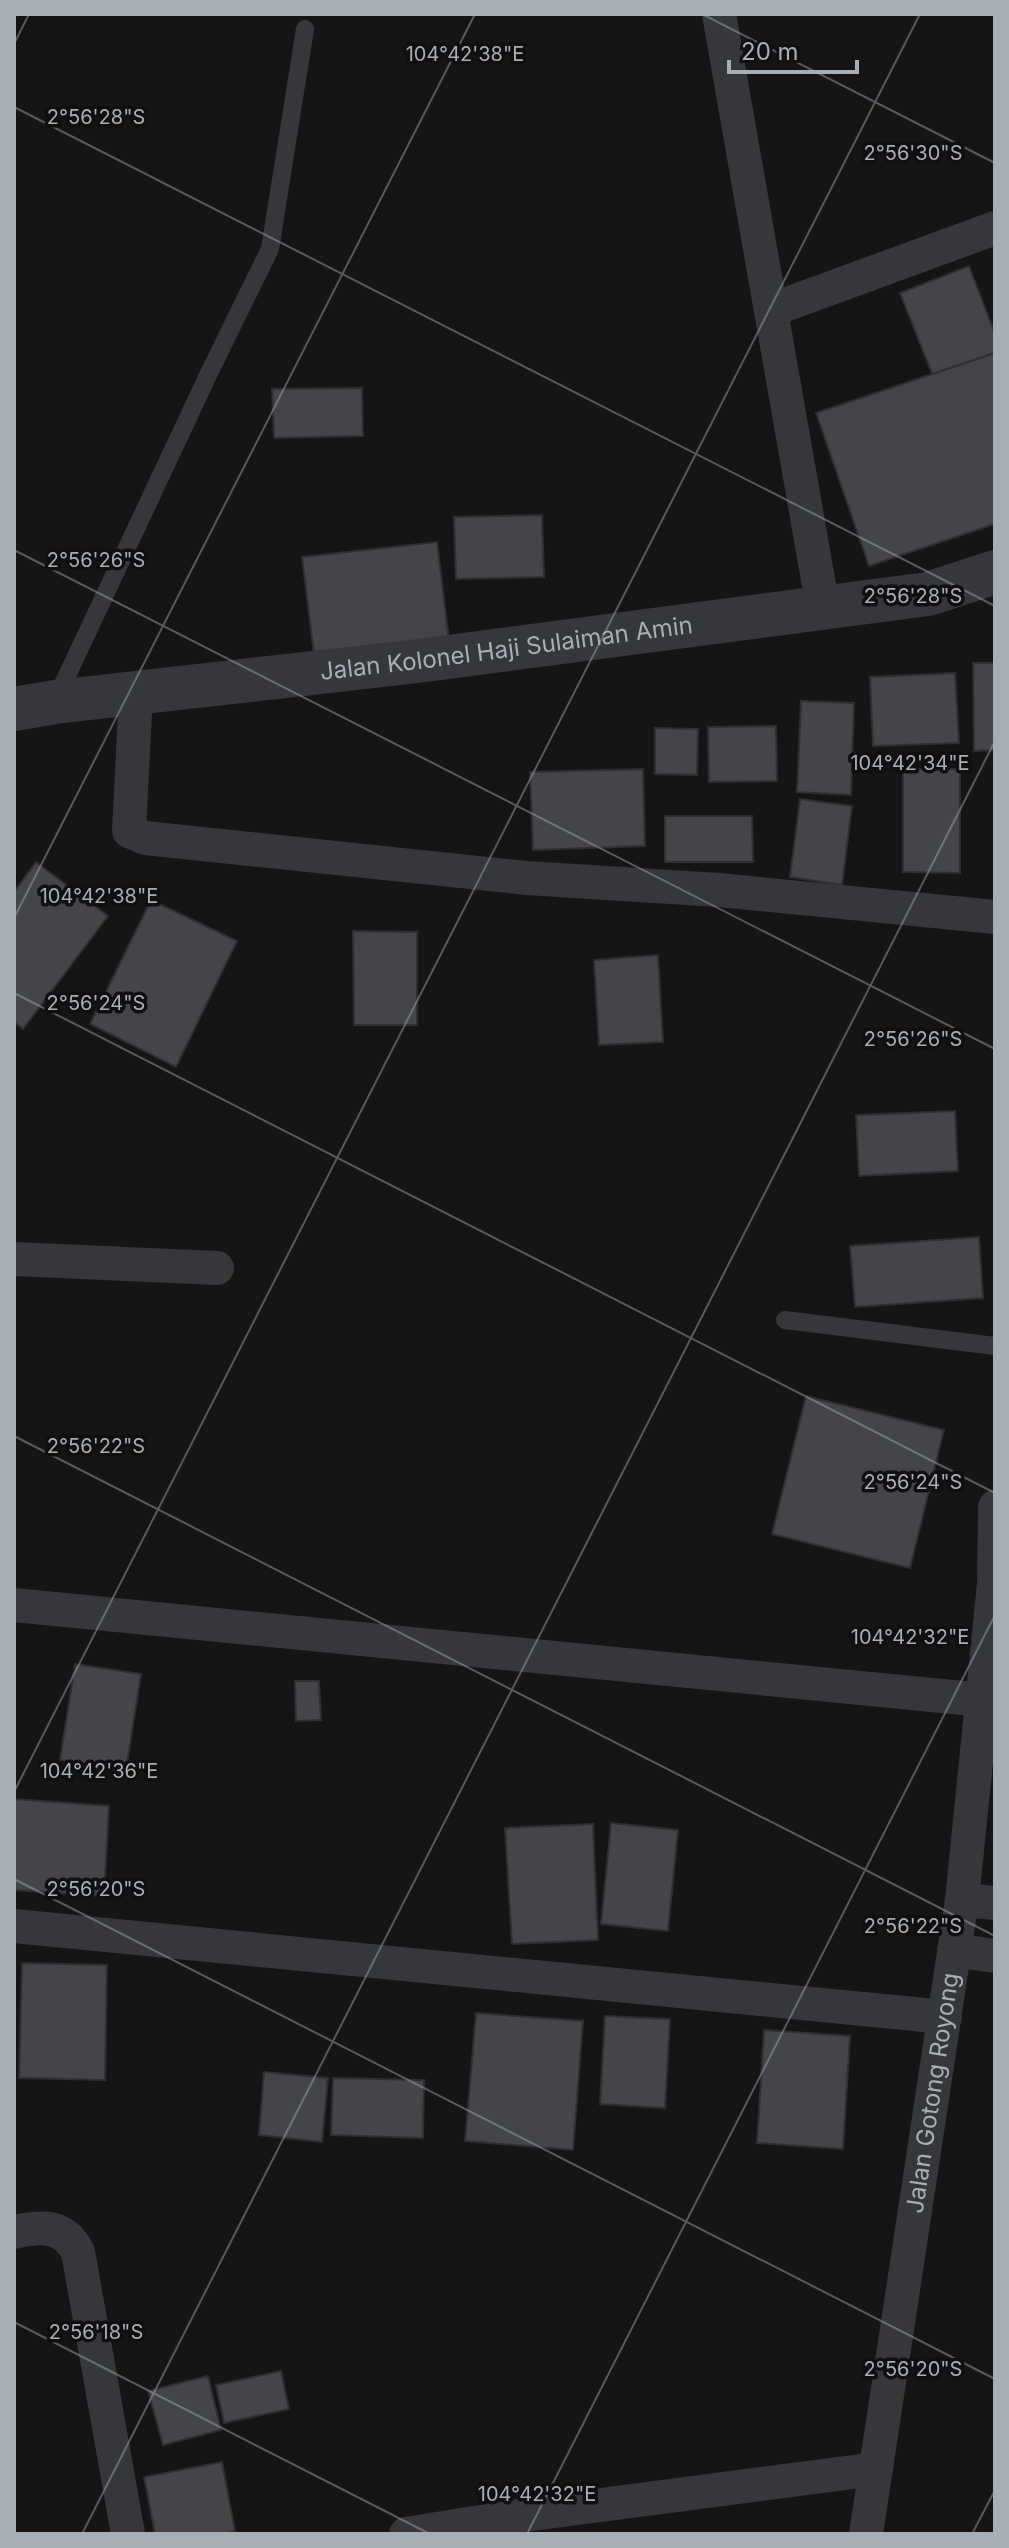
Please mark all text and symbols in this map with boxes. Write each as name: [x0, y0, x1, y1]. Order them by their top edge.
scale bar: [729, 24, 857, 74]
text: 20 m: [741, 37, 799, 66]
text: 104°42'38"E: [406, 42, 524, 66]
text: 2°56'28"S: [47, 105, 145, 129]
text: 2°56'30"S: [864, 141, 962, 165]
text: 2°56'26"S: [47, 548, 145, 572]
text: 2°56'28"S: [864, 584, 962, 608]
street label: Jalan Kolonel Haji Sulaiman Amin: [318, 610, 694, 686]
text: 104°42'34"E: [850, 751, 970, 775]
text: 104°42'38"E: [40, 884, 158, 908]
text: 2°56'24"S: [47, 991, 145, 1015]
text: 2°56'26"S: [864, 1027, 962, 1051]
text: 2°56'22"S: [47, 1434, 145, 1458]
text: 2°56'24"S: [864, 1470, 962, 1494]
text: 104°42'32"E: [851, 1625, 969, 1649]
text: 104°42'36"E: [40, 1759, 158, 1783]
text: 2°56'20"S: [47, 1877, 145, 1901]
text: 2°56'22"S: [864, 1914, 962, 1938]
street label: Jalan Gotong Royong: [900, 1971, 965, 2215]
text: 2°56'18"S: [49, 2320, 143, 2344]
text: 2°56'20"S: [864, 2357, 962, 2381]
text: 104°42'32"E: [478, 2482, 596, 2506]

